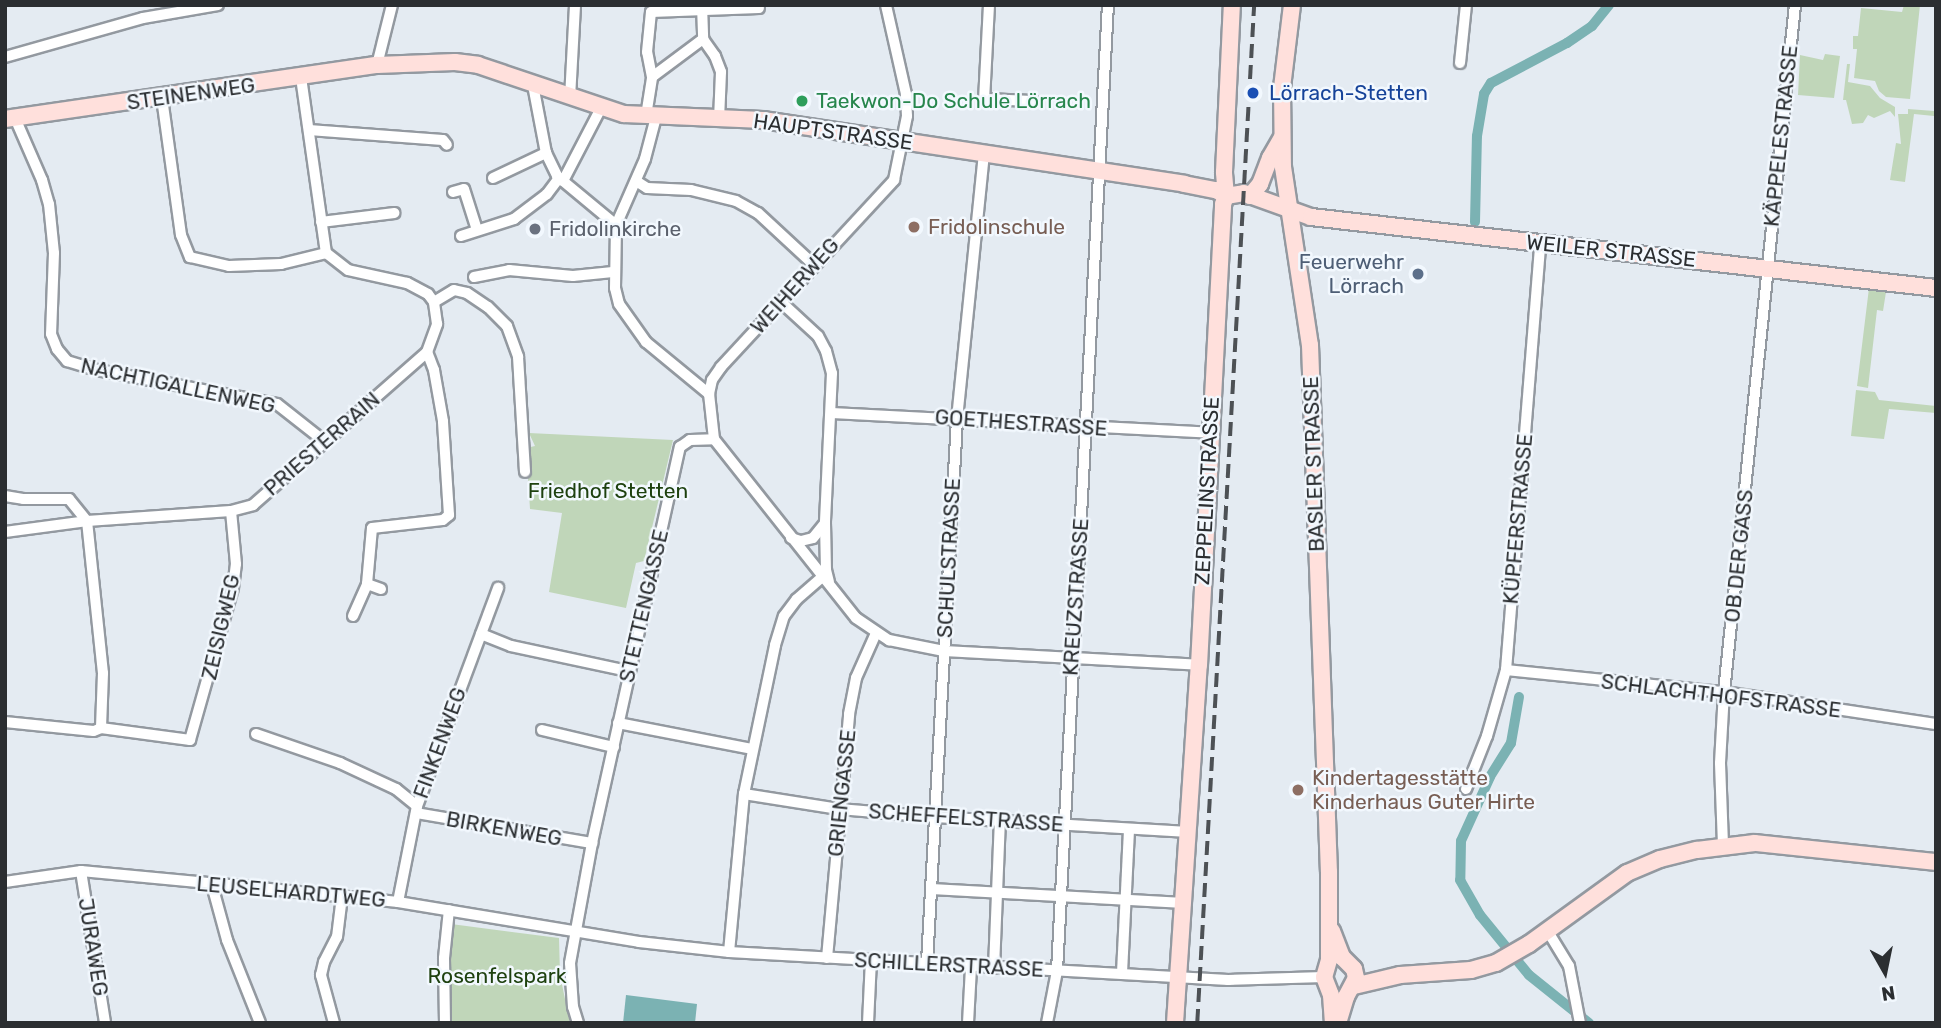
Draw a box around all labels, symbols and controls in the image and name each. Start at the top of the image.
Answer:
street label: KÄPPELESTRASSE [1759,44,1803,228]
street label: STEINENWEG [125,73,257,115]
place label: Lörrach-Stetten [1269,80,1428,106]
marker: Lörrach-Stetten [1243,83,1263,103]
place label: Taekwon-Do Schule Lörrach [816,88,1091,114]
marker: Taekwon-Do Schule Lörrach [794,93,810,109]
street label: HAUPTSTRASSE [752,108,914,156]
place label: Fridolinschule [928,214,1065,240]
place label: Fridolinkirche [549,216,681,242]
marker: Fridolinschule [906,219,922,235]
marker: Fridolinkirche [527,221,543,237]
street label: WEILER STRASSE [1525,230,1697,272]
street label: WEIHERWEG [745,233,845,339]
place label: Feuerwehr Lörrach [1299,249,1404,299]
marker: Feuerwehr Lörrach [1410,266,1426,282]
street label: NACHTIGALLENWEG [79,353,277,419]
street label: BASLER STRASSE [1298,376,1330,552]
street label: PRIESTERRAIN [259,387,385,501]
street label: ZEPPELINSTRASSE [1189,396,1225,586]
street label: GOETHESTRASSE [934,404,1108,442]
street label: KÜPFERSTRASSE [1498,433,1538,605]
street label: SCHULSTRASSE [932,477,966,639]
park label: Friedhof Stetten [527,478,689,504]
street label: OB DER GASS [1719,488,1759,624]
street label: KREUZSTRASSE [1058,517,1094,677]
street label: STETTENGASSE [614,527,674,685]
street label: ZEISIGWEG [197,572,245,682]
street label: SCHLACHTHOFSTRASSE [1600,669,1842,723]
street label: FINKENWEG [408,684,472,802]
street label: GRIENGASSE [823,728,861,858]
place label: Kindertagesstätte Kinderhaus Guter Hirte [1312,765,1536,815]
marker: Kindertagesstätte Kinderhaus Guter Hirte [1290,782,1306,798]
street label: SCHEFFELSTRASSE [868,799,1064,837]
street label: BIRKENWEG [444,806,564,852]
street label: LEUSELHARDTWEG [195,871,387,913]
street label: JURAWEG [73,896,113,998]
north arrow [1850,937,1920,1007]
street label: SCHILLERSTRASSE [854,947,1044,983]
park label: Rosenfelspark [427,963,567,989]
text: N [1880,981,1897,1006]

